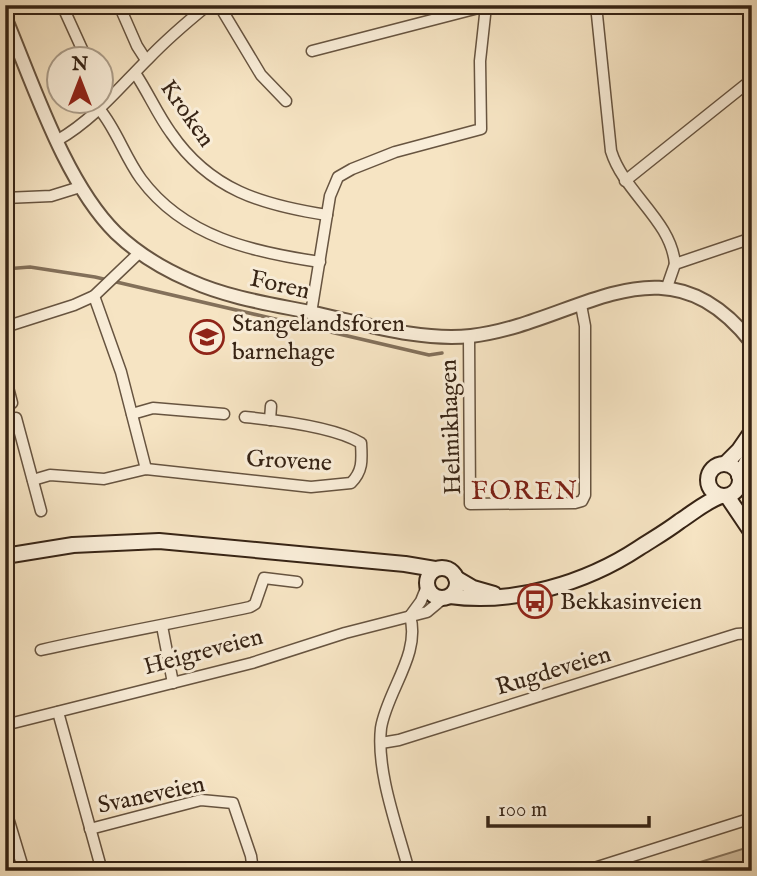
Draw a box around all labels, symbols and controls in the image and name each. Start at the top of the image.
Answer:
north arrow [46,46,116,116]
text: N [71,53,89,77]
street label: Kroken [152,74,221,154]
street label: Foren [247,264,313,307]
place label: Stangelandsforen barnehage [232,309,405,368]
school or university icon: Stangelandsforen barnehage [188,318,226,356]
street label: Helmikhagen [434,358,469,495]
street label: Grovene [245,444,333,479]
district label: FOREN [471,475,579,508]
bus stop icon: Bekkasinveien [516,582,554,620]
place label: Bekkasinveien [560,587,702,618]
street label: Heigreveien [140,622,267,683]
street label: Rugdeveien [492,639,615,704]
street label: Svaneveien [95,769,208,822]
scale bar [488,785,648,829]
text: 100 m [498,797,547,824]

